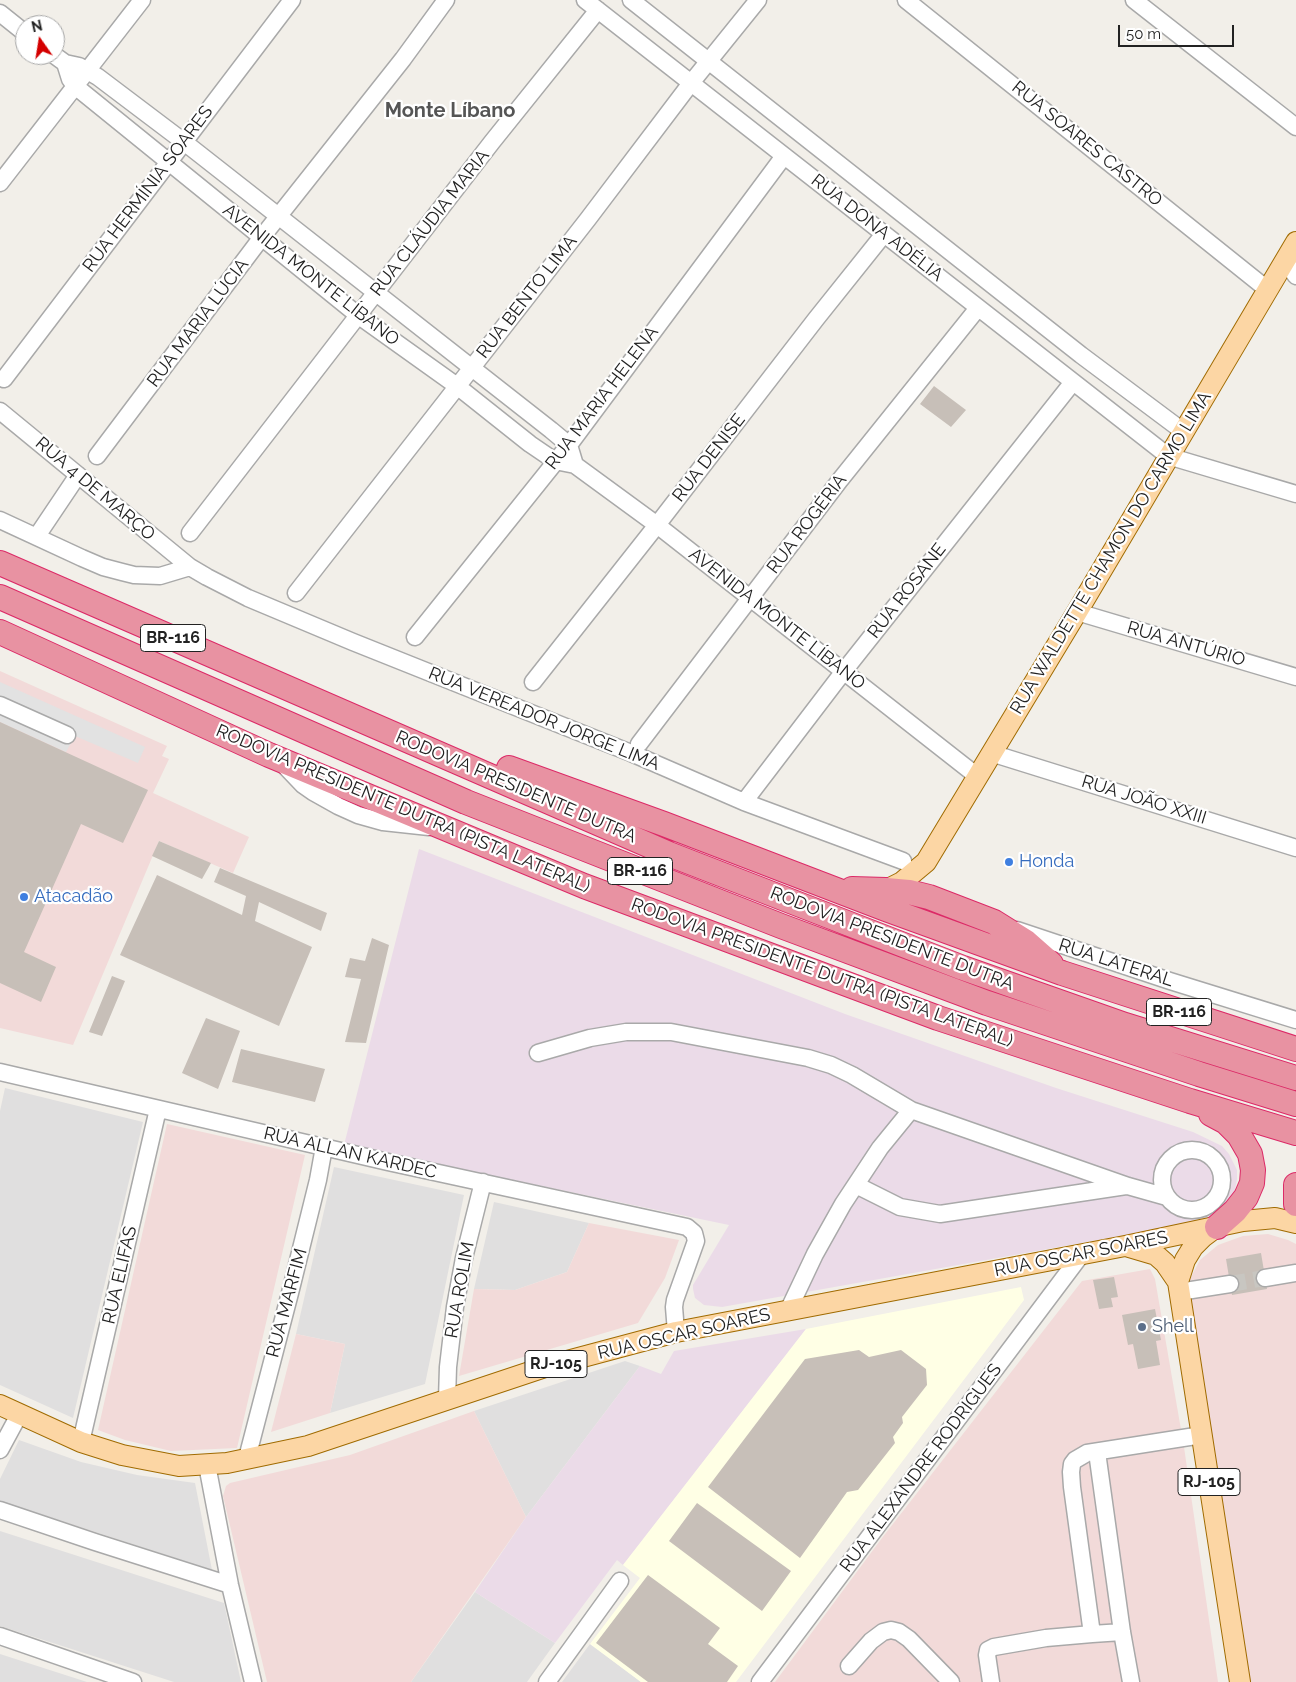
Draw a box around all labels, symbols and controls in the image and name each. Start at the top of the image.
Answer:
north arrow [15,15,65,65]
scale bar [1121,15,1237,47]
text: N [30,17,44,35]
text: 50 m [1126,25,1161,43]
street label: RUA SOARES CASTRO [1007,77,1167,211]
district label: Monte Líbano [385,99,515,123]
street label: RUA HERMÍNIA SOARES [78,102,218,276]
street label: RUA CLÁUDIA MARIA [366,145,494,301]
street label: RUA DONA ADÉLIA [807,170,947,286]
street label: AVENIDA MONTE LÍBANO [219,199,403,351]
street label: RUA BENTO LIMA [472,231,582,363]
street label: RUA MARIA LÚCIA [143,255,253,391]
street label: RUA MARIA HELENA [541,322,663,474]
street label: RUA WALDETTE CHAMON DO CARMO LIMA [1006,388,1216,718]
street label: RUA DENISE [668,410,750,506]
street label: RUA 4 DE MARÇO [31,433,159,545]
street label: RUA ROGÉRIA [763,470,851,578]
street label: RUA ROSANE [863,539,951,643]
street label: AVENIDA MONTE LÍBANO [685,543,869,695]
street label: RUA ANTÚRIO [1124,617,1248,671]
road number: BR-116 [140,624,206,651]
street label: RUA VEREADOR JORGE LIMA [425,663,663,775]
street label: RODOVIA PRESIDENTE DUTRA (PISTA LATERAL) [213,720,593,898]
street label: RODOVIA PRESIDENTE DUTRA [392,726,640,848]
street label: RUA JOÃO XXIII [1079,771,1209,829]
place label: Honda [1019,851,1074,873]
marker: Honda [1003,856,1015,868]
road number: BR-116 [608,858,672,884]
street label: RODOVIA PRESIDENTE DUTRA [767,882,1017,996]
place label: Atacadão [34,886,113,908]
marker: Atacadão [18,891,30,903]
street label: RODOVIA PRESIDENTE DUTRA (PISTA LATERAL) [628,894,1016,1052]
street label: RUA LATERAL [1056,934,1176,992]
road number: BR-116 [1146,999,1212,1026]
street label: RUA ALLAN KARDEC [261,1123,439,1183]
street label: RUA ELIFAS [98,1224,142,1326]
street label: RUA OSCAR SOARES [992,1227,1170,1281]
street label: RUA ROLIM [441,1240,479,1340]
street label: RUA MARFIM [262,1246,312,1360]
street label: RUA OSCAR SOARES [596,1304,772,1364]
place label: Shell [1152,1316,1194,1338]
marker: Shell [1136,1321,1148,1333]
road number: RJ-105 [525,1350,587,1378]
street label: RUA ALEXANDRE RODRIGUES [836,1359,1006,1577]
road number: RJ-105 [1178,1468,1240,1495]

